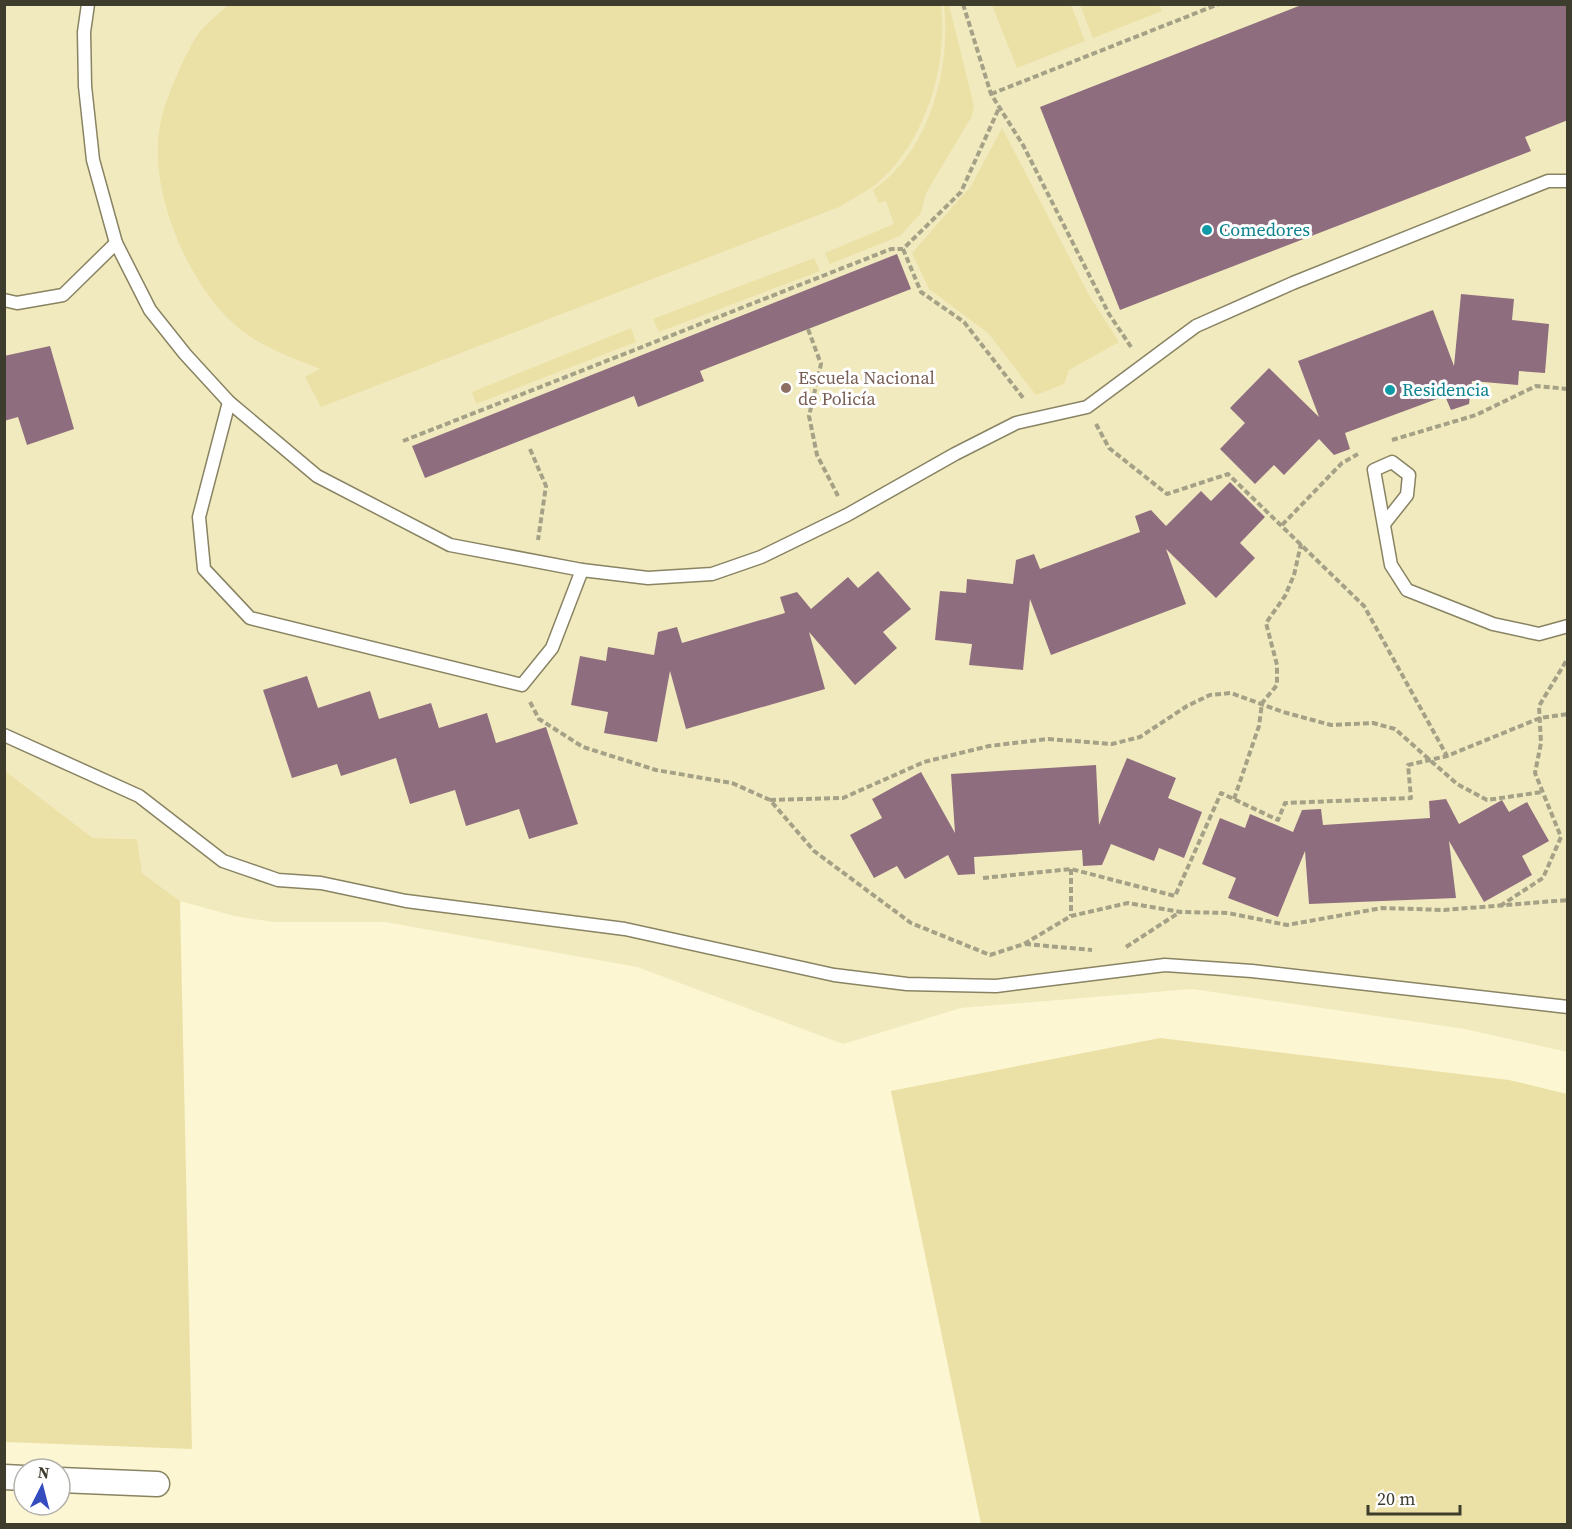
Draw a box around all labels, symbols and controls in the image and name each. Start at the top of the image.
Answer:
place label: Comedores [1219,217,1310,242]
marker: Comedores [1200,223,1214,237]
place label: Escuela Nacional de Policía [798,365,935,411]
place label: Residencia [1402,377,1490,402]
marker: Escuela Nacional de Policía [779,381,793,395]
marker: Residencia [1383,383,1397,397]
north arrow [12,1457,72,1517]
text: N [37,1461,51,1484]
scale bar [1368,1478,1460,1516]
text: 20 m [1377,1486,1415,1511]

